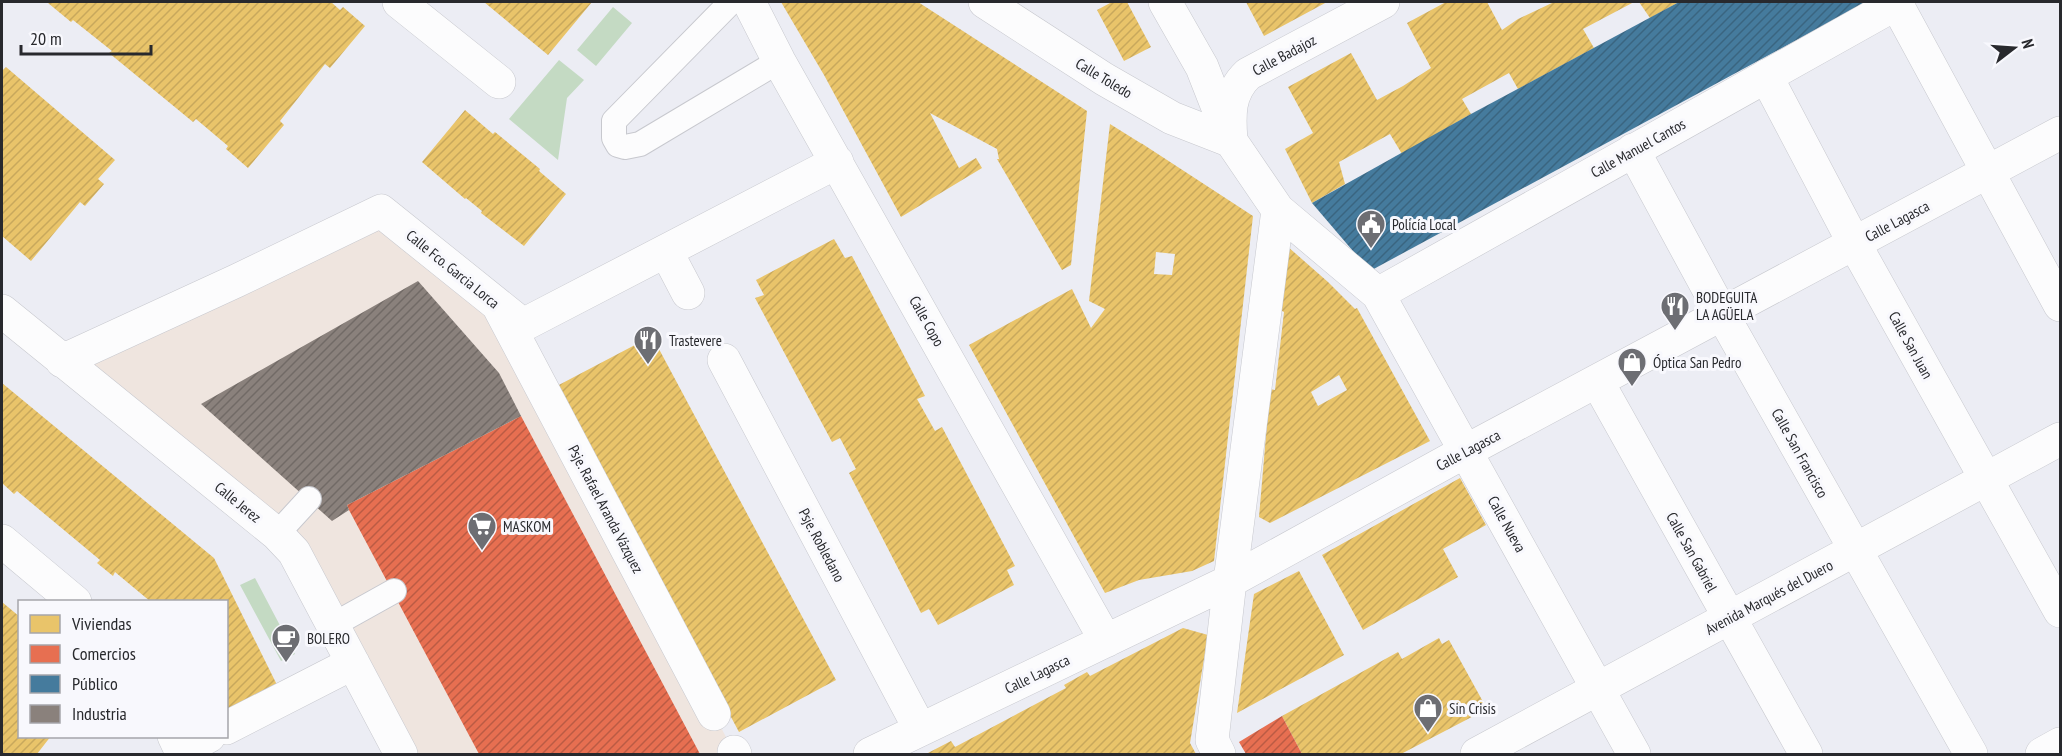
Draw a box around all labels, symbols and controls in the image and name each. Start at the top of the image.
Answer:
scale bar [21,18,152,56]
north arrow [1984,18,2044,78]
text: 20 m [30,27,62,50]
street label: Calle Badajoz [1249,30,1319,80]
text: N [2018,37,2039,51]
street label: Calle Toledo [1072,54,1136,102]
street label: Calle Manuel Cantos [1587,114,1689,182]
street label: Calle Lagasca [1862,196,1932,246]
public building icon: Policía Local [1355,208,1387,250]
place label: Policía Local [1392,215,1457,234]
street label: Calle Fco. Garcia Lorca [403,226,503,312]
place label: BODEGUITA LA AGÜELA [1696,288,1758,324]
restaurant icon: BODEGUITA LA AGÜELA [1659,290,1691,332]
street label: Calle Copo [905,292,949,350]
street label: Calle San Juan [1885,308,1937,382]
restaurant icon: Trastevere [632,324,664,366]
place label: Trastevere [669,331,722,350]
shop icon: Óptica San Pedro [1616,346,1648,388]
place label: Óptica San Pedro [1653,353,1741,372]
street label: Calle San Francisco [1768,405,1832,501]
street label: Calle Lagasca [1433,425,1503,475]
street label: Psje. Rafael Aranda Vázquez [564,442,648,576]
street label: Calle Jerez [211,477,265,527]
street label: Calle Nueva [1484,493,1530,555]
street label: Psje. Robledano [795,505,849,585]
street label: Calle San Gabriel [1662,509,1722,596]
supermarket icon: MASKOM [466,510,498,552]
place label: MASKOM [503,517,551,536]
street label: Avenida Marqués del Duero [1702,555,1836,639]
legend [18,600,228,738]
text: Viviendas [71,612,132,635]
cafe icon: BOLERO [270,622,302,664]
place label: BOLERO [307,629,350,648]
text: Comercios [72,642,136,665]
street label: Calle Lagasca [1001,650,1073,698]
text: Público [72,672,118,695]
shop icon: Sin Crisis [1412,692,1444,734]
place label: Sin Crisis [1449,699,1496,718]
text: Industria [72,702,127,725]

